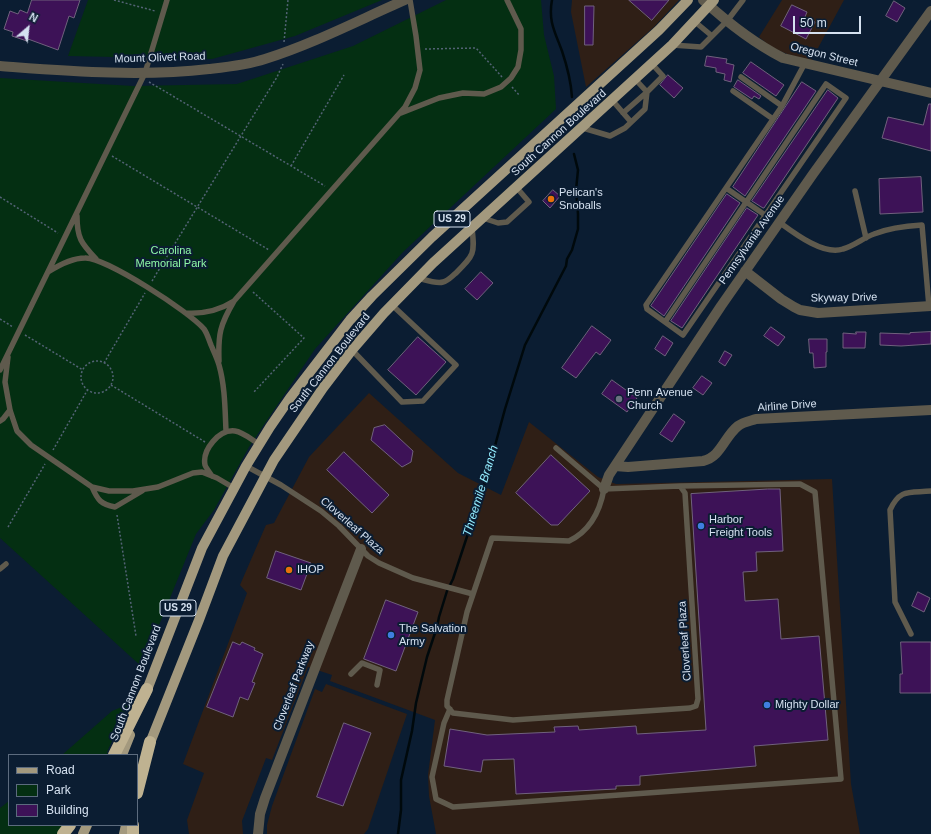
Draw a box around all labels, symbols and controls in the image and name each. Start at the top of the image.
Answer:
north arrow [8,8,48,48]
scale bar [795,8,863,34]
text: N [27,10,40,25]
text: 50 m [800,16,827,30]
street label: Oregon Street [789,40,859,70]
street label: Mount Olivet Road [114,50,206,66]
street label: South Cannon Boulevard [509,87,609,179]
place label: Pelican's Snoballs [559,186,603,212]
street label: Pennsylvania Avenue [716,193,788,287]
marker: Pelican's Snoballs [546,194,556,204]
road number: US 29 [434,211,470,227]
park label: Carolina Memorial Park [136,244,206,270]
street label: Skyway Drive [811,291,877,305]
street label: South Cannon Boulevard [287,311,373,415]
place label: Penn Avenue Church [627,386,693,412]
marker: Penn Avenue Church [614,394,624,404]
street label: Airline Drive [757,397,817,415]
water label: Threemile Branch [460,444,502,538]
street label: Cloverleaf Plaza [317,495,387,557]
place label: Harbor Freight Tools [709,513,772,539]
marker: Harbor Freight Tools [696,521,706,531]
place label: IHOP [297,563,324,577]
marker: IHOP [284,565,294,575]
road number: US 29 [160,600,196,616]
street label: Cloverleaf Plaza [676,601,694,681]
place label: The Salvation Army [399,622,466,648]
street label: South Cannon Boulevard [108,623,164,743]
marker: The Salvation Army [386,630,396,640]
street label: Cloverleaf Parkway [271,639,317,733]
place label: Mighty Dollar [775,698,839,712]
marker: Mighty Dollar [762,700,772,710]
legend [8,754,138,826]
text: Road [46,763,75,777]
text: Park [46,783,71,797]
text: Building [46,803,89,817]

